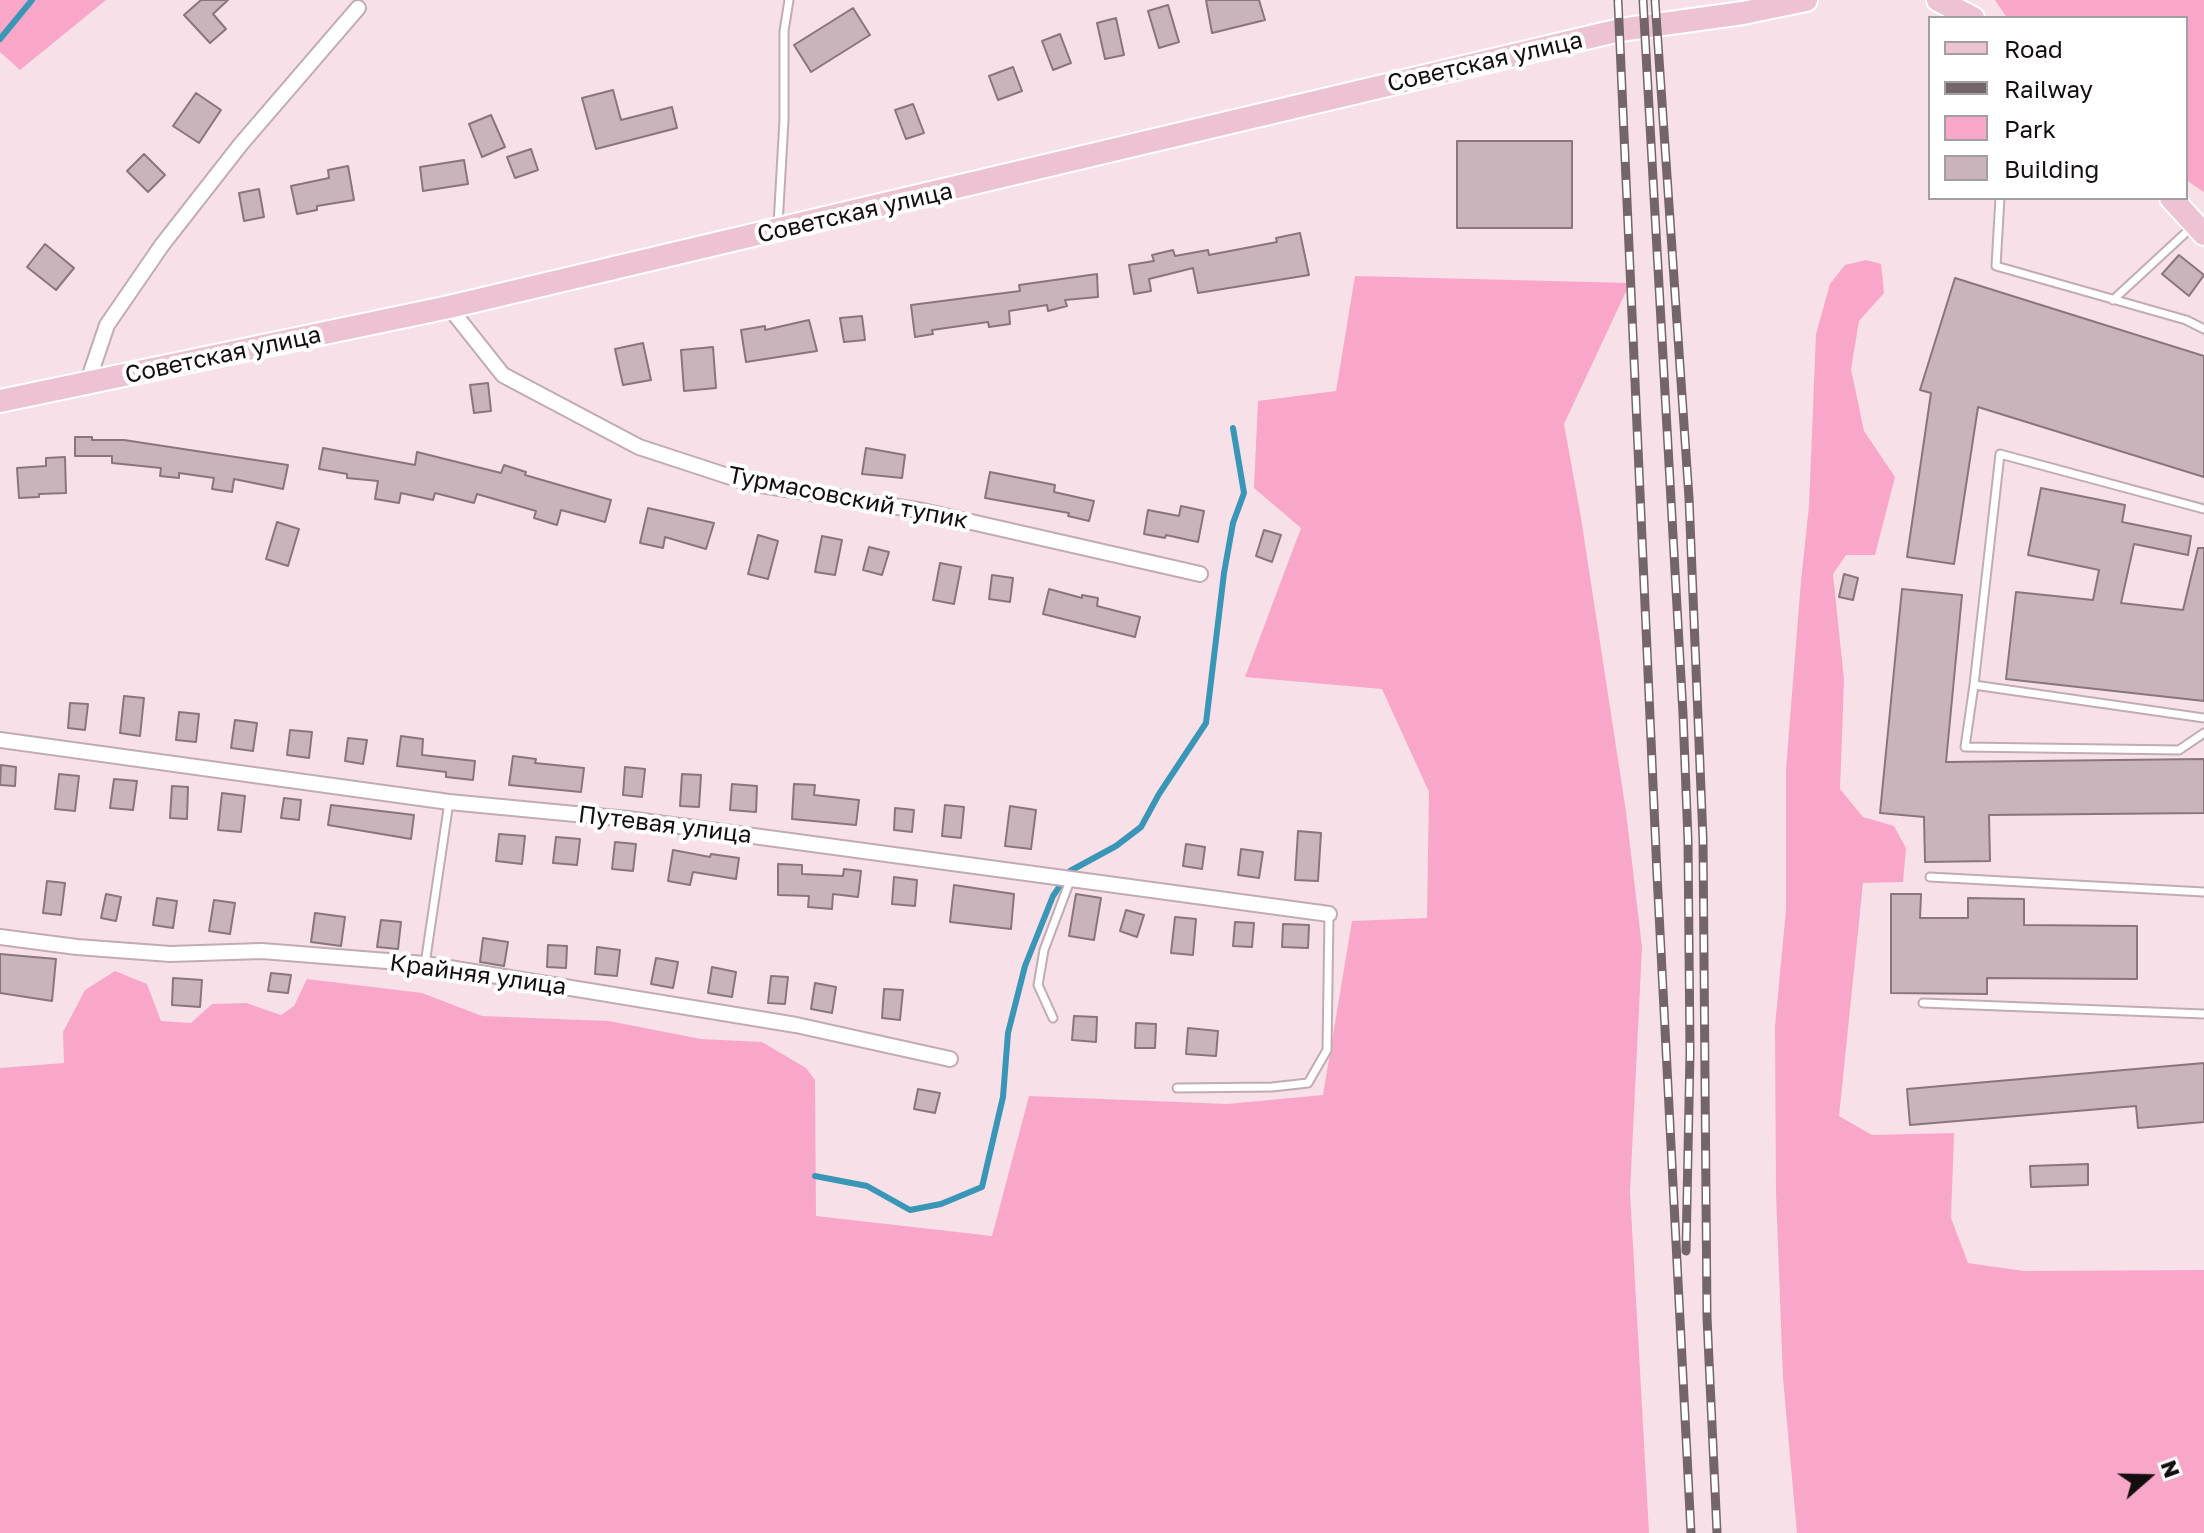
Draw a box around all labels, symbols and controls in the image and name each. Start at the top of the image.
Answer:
legend [1928,16,2188,200]
street label: Советская улица [1384,26,1586,98]
text: Road [2004,34,2063,63]
text: Railway [2004,74,2093,103]
text: Park [2004,114,2056,143]
text: Building [2004,154,2099,183]
street label: Советская улица [754,177,956,249]
street label: Советская улица [122,320,324,390]
street label: Турмасовский тупик [726,461,970,535]
street label: Путевая улица [577,800,753,850]
street label: Крайняя улица [388,948,568,1002]
north arrow [2108,1437,2188,1517]
text: N [2155,1456,2187,1481]

